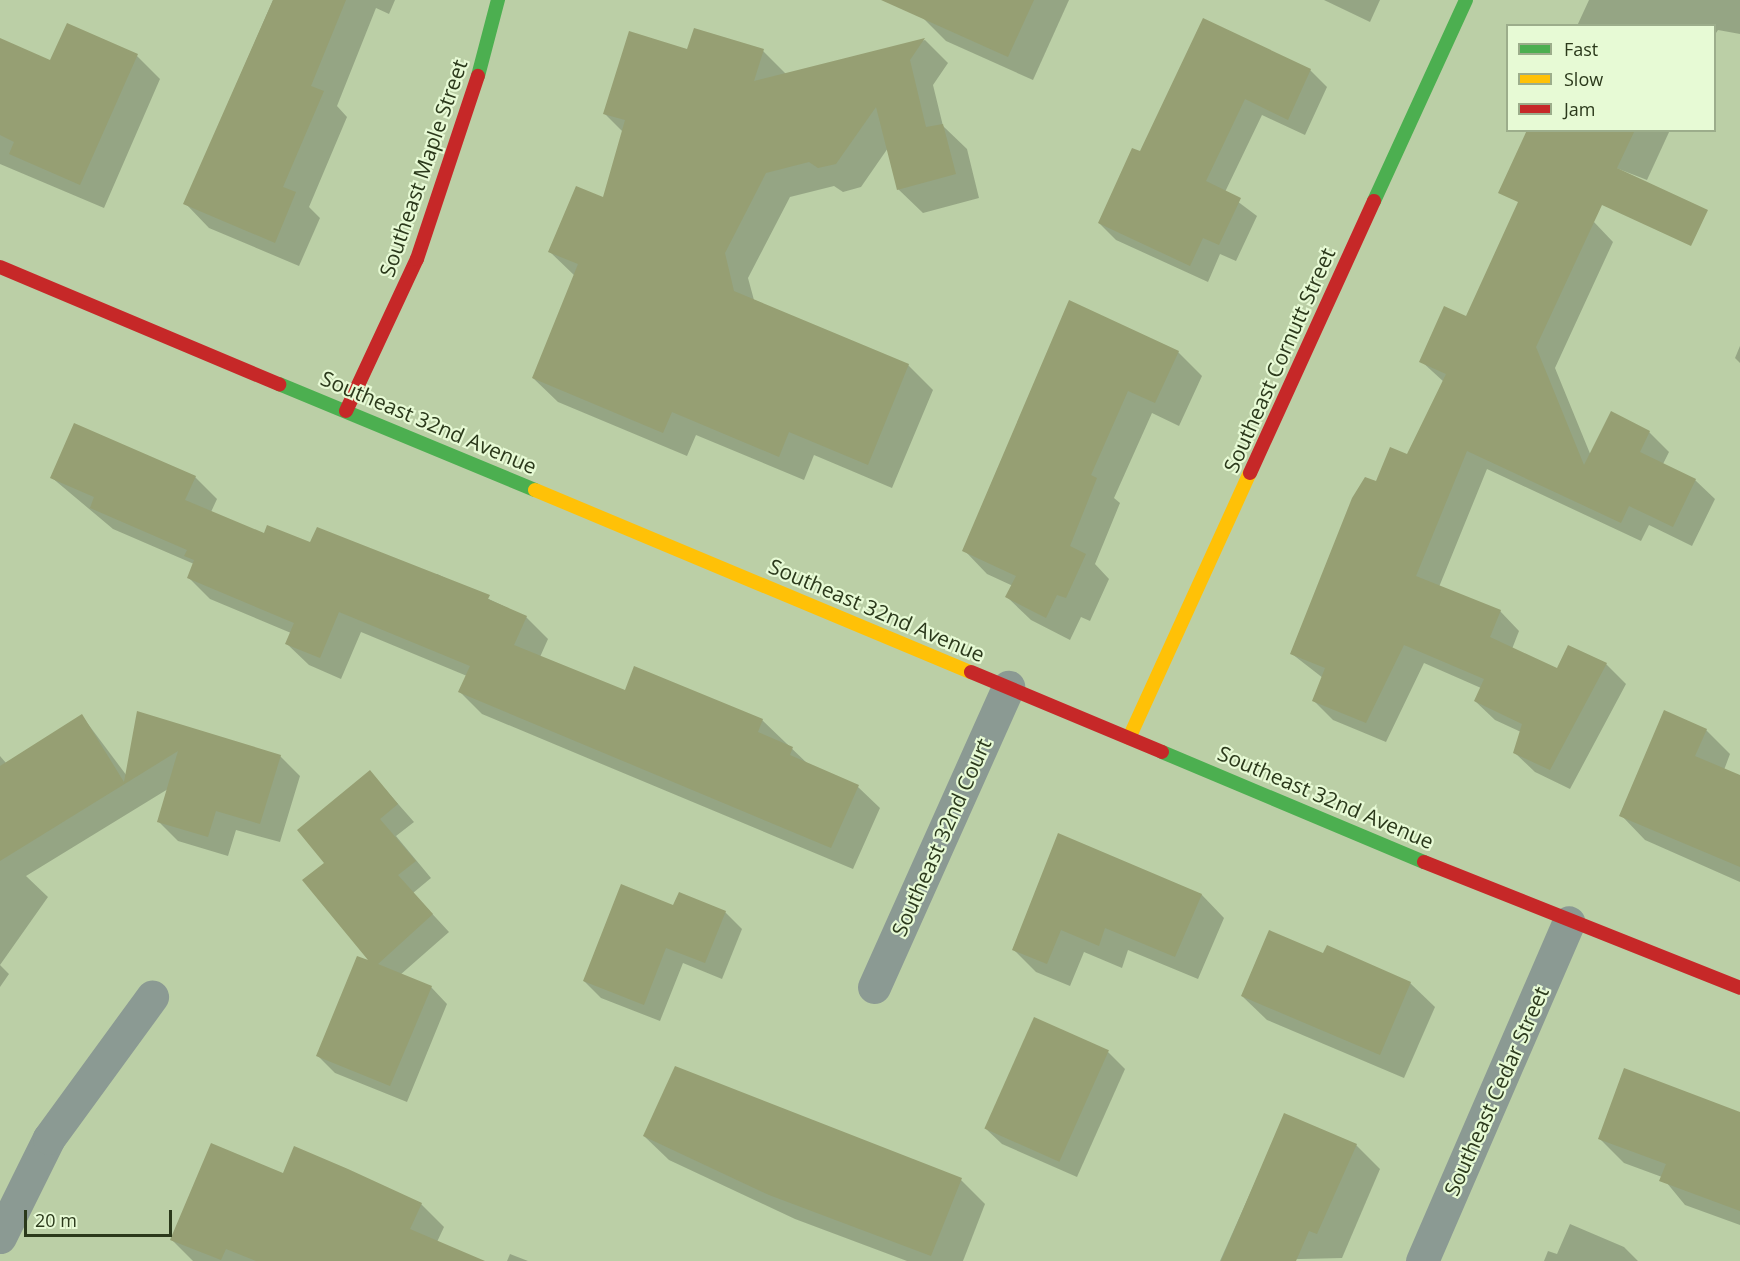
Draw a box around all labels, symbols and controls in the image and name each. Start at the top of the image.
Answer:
legend [1506,24,1716,132]
text: Fast [1564,37,1598,61]
street label: Southeast Maple Street [374,56,472,280]
text: Slow [1564,67,1603,91]
text: Jam [1564,97,1596,121]
street label: Southeast Cornutt Street [1218,244,1340,476]
street label: Southeast 32nd Avenue [317,365,541,479]
street label: Southeast 32nd Avenue [765,553,989,667]
street label: Southeast 32nd Court [886,734,996,940]
street label: Southeast 32nd Avenue [1214,740,1438,854]
street label: Southeast Cedar Street [1439,983,1553,1199]
scale bar [27,1198,176,1236]
text: 20 m [35,1208,77,1232]

